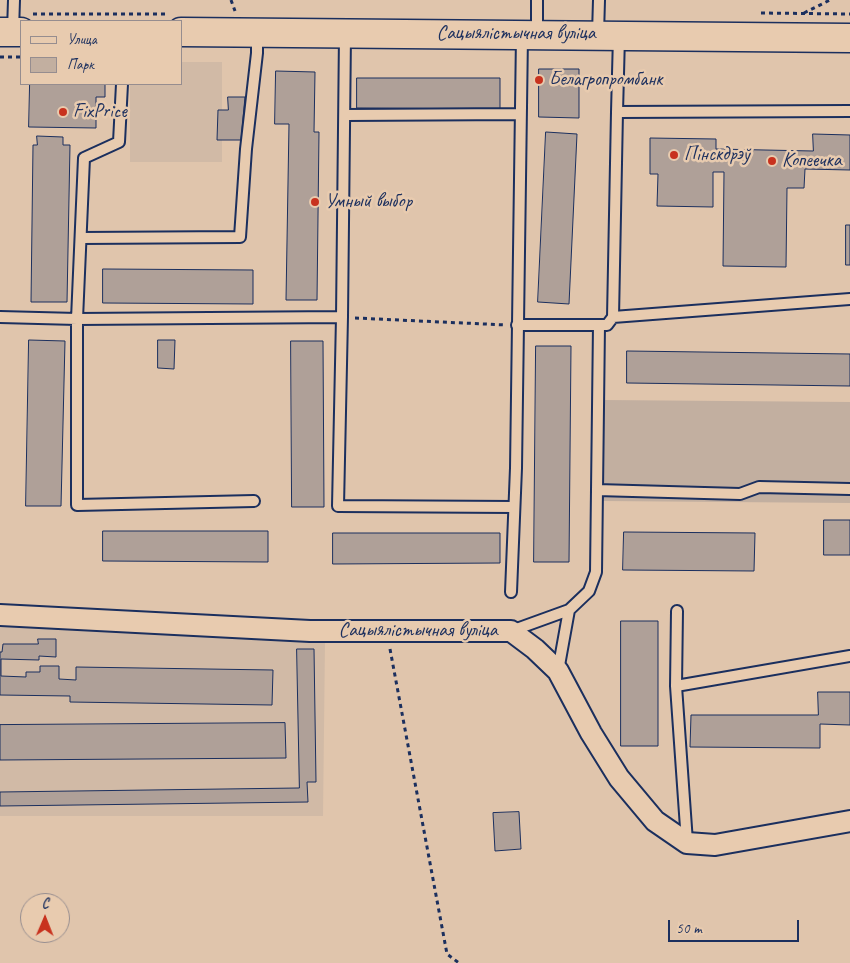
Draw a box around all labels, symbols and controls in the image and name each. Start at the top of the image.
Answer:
legend [20,20,182,85]
street label: Сацыялістычная вуліца [436,22,596,46]
text: Улица [67,30,97,49]
text: Парк [67,55,94,74]
place label: Белагропромбанк [549,68,663,92]
marker: Белагропромбанк [533,74,545,86]
place label: FixPrice [73,100,127,124]
marker: FixPrice [57,106,69,118]
place label: Пінскдрэў [684,143,750,167]
marker: Пінскдрэў [668,149,680,161]
place label: Копеечка [782,149,842,173]
marker: Копеечка [766,155,778,167]
place label: Умный выбор [325,190,412,214]
marker: Умный выбор [309,196,321,208]
street label: Сацыялістычная вуліца [338,619,498,643]
north arrow [20,893,70,943]
text: С [42,895,49,912]
scale bar [670,910,801,942]
text: 50 m [676,919,702,938]

